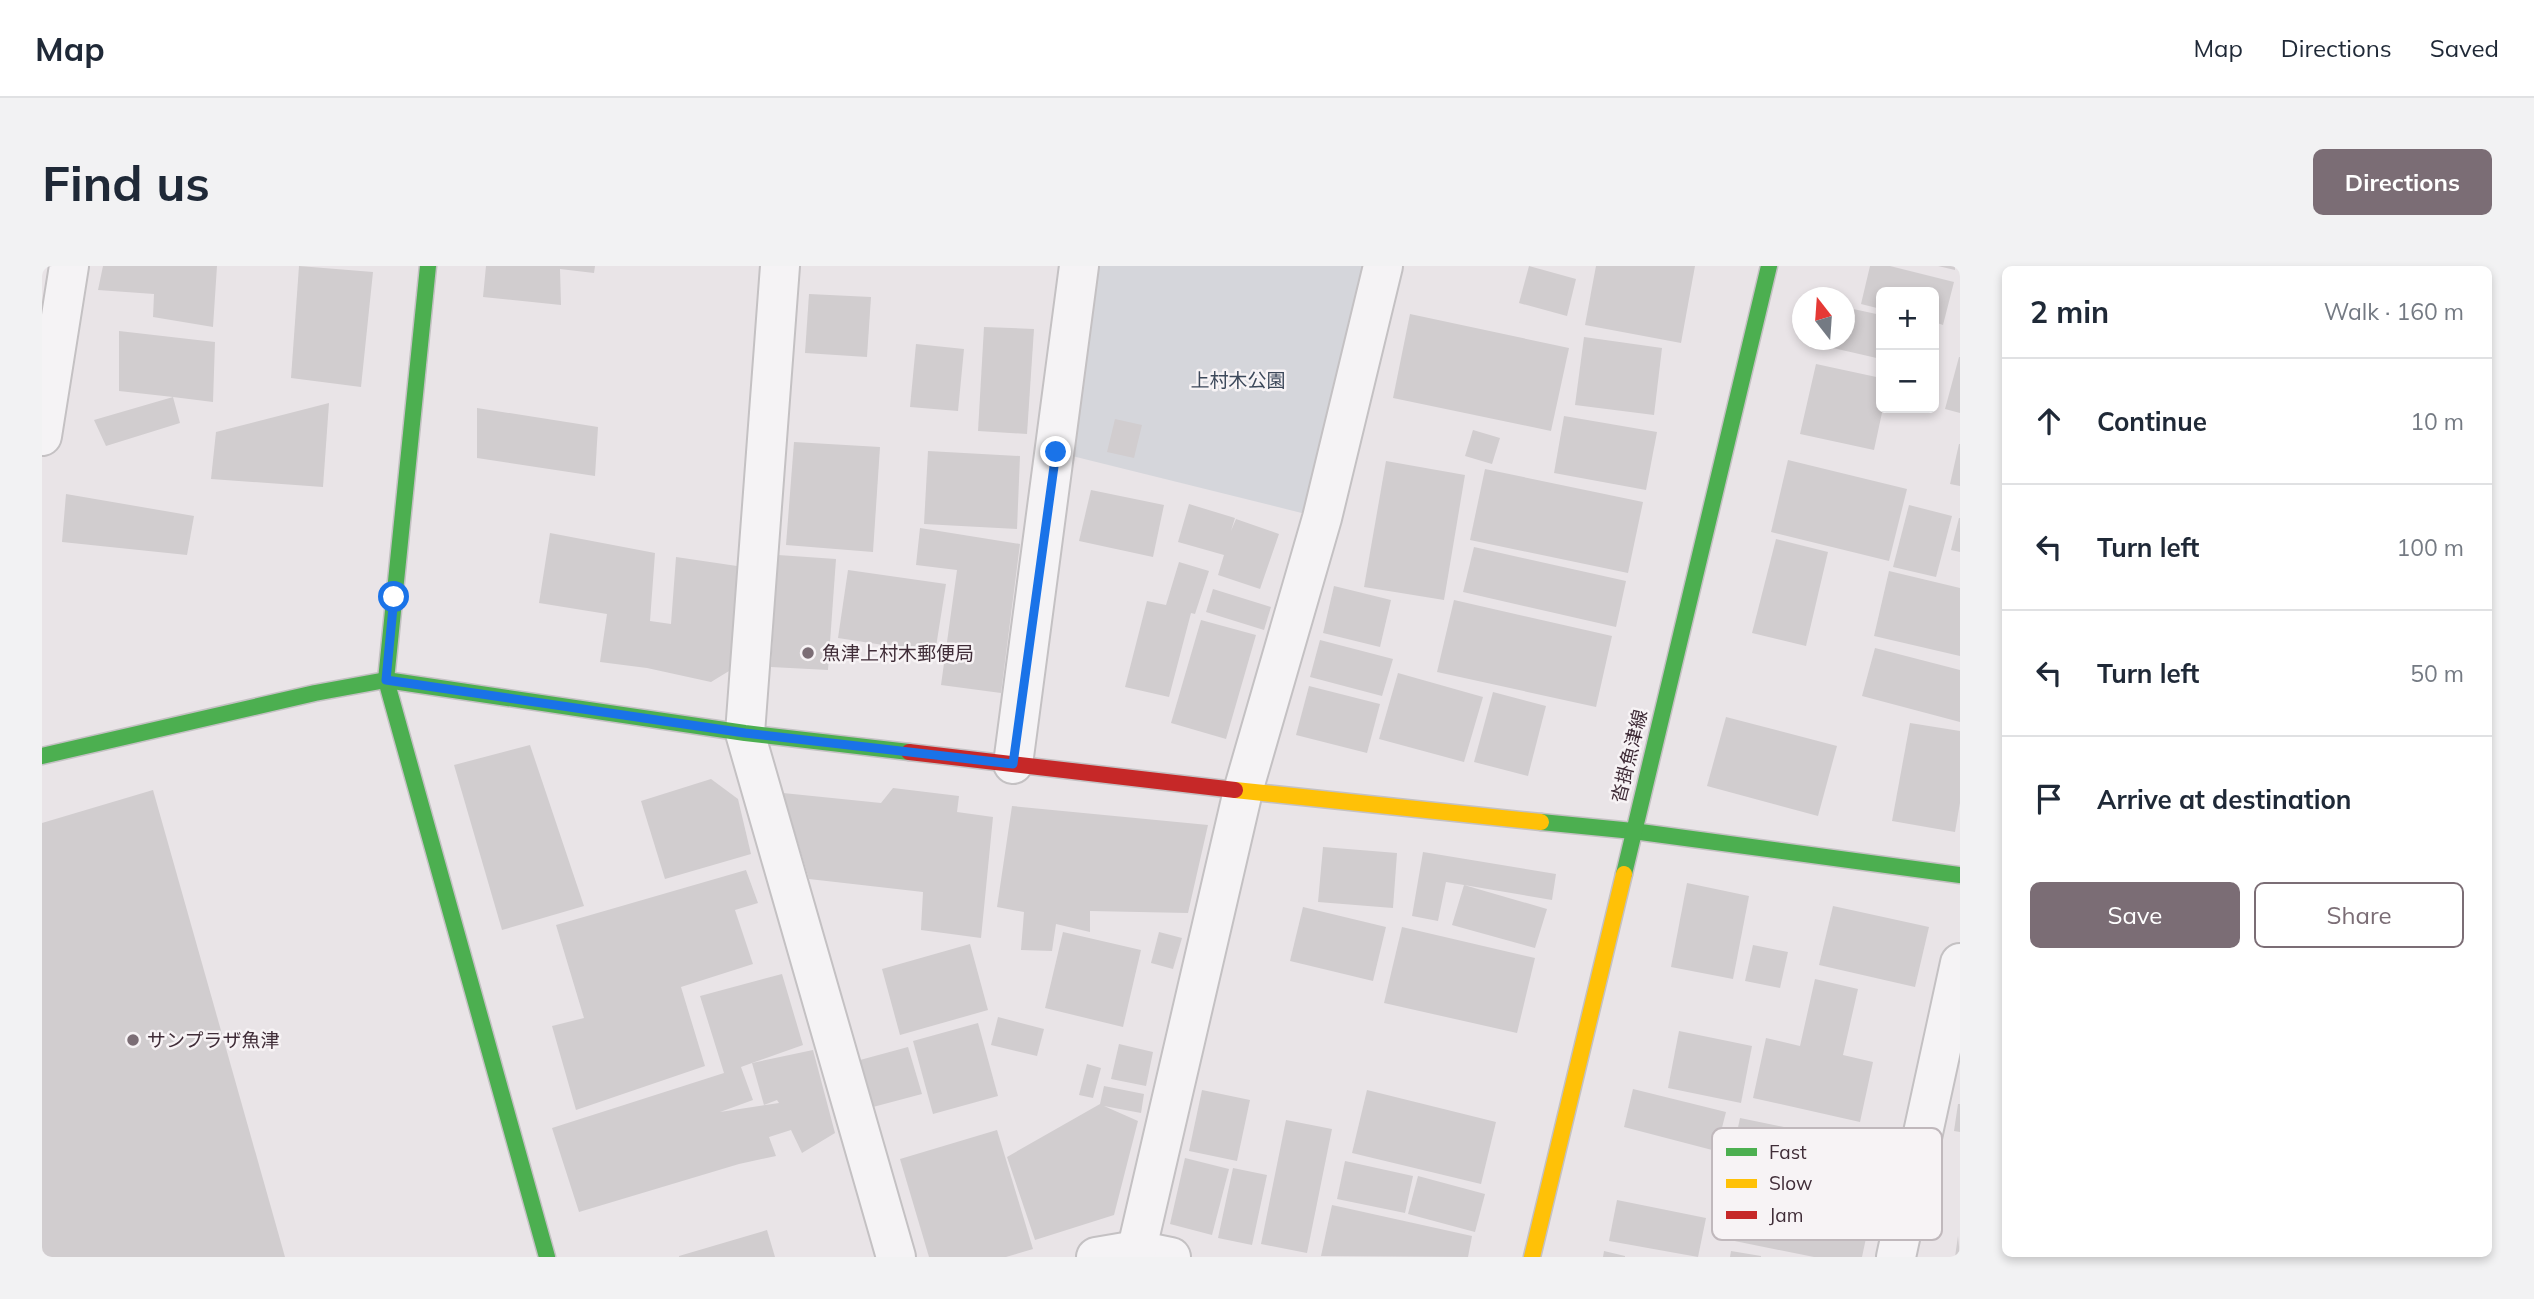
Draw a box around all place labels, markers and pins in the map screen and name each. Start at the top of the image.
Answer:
place label: 魚津上村木郵便局 [822,641,974,665]
marker: 魚津上村木郵便局 [800,645,816,661]
place label: サンプラザ魚津 [147,1028,279,1052]
marker: サンプラザ魚津 [125,1032,141,1048]

